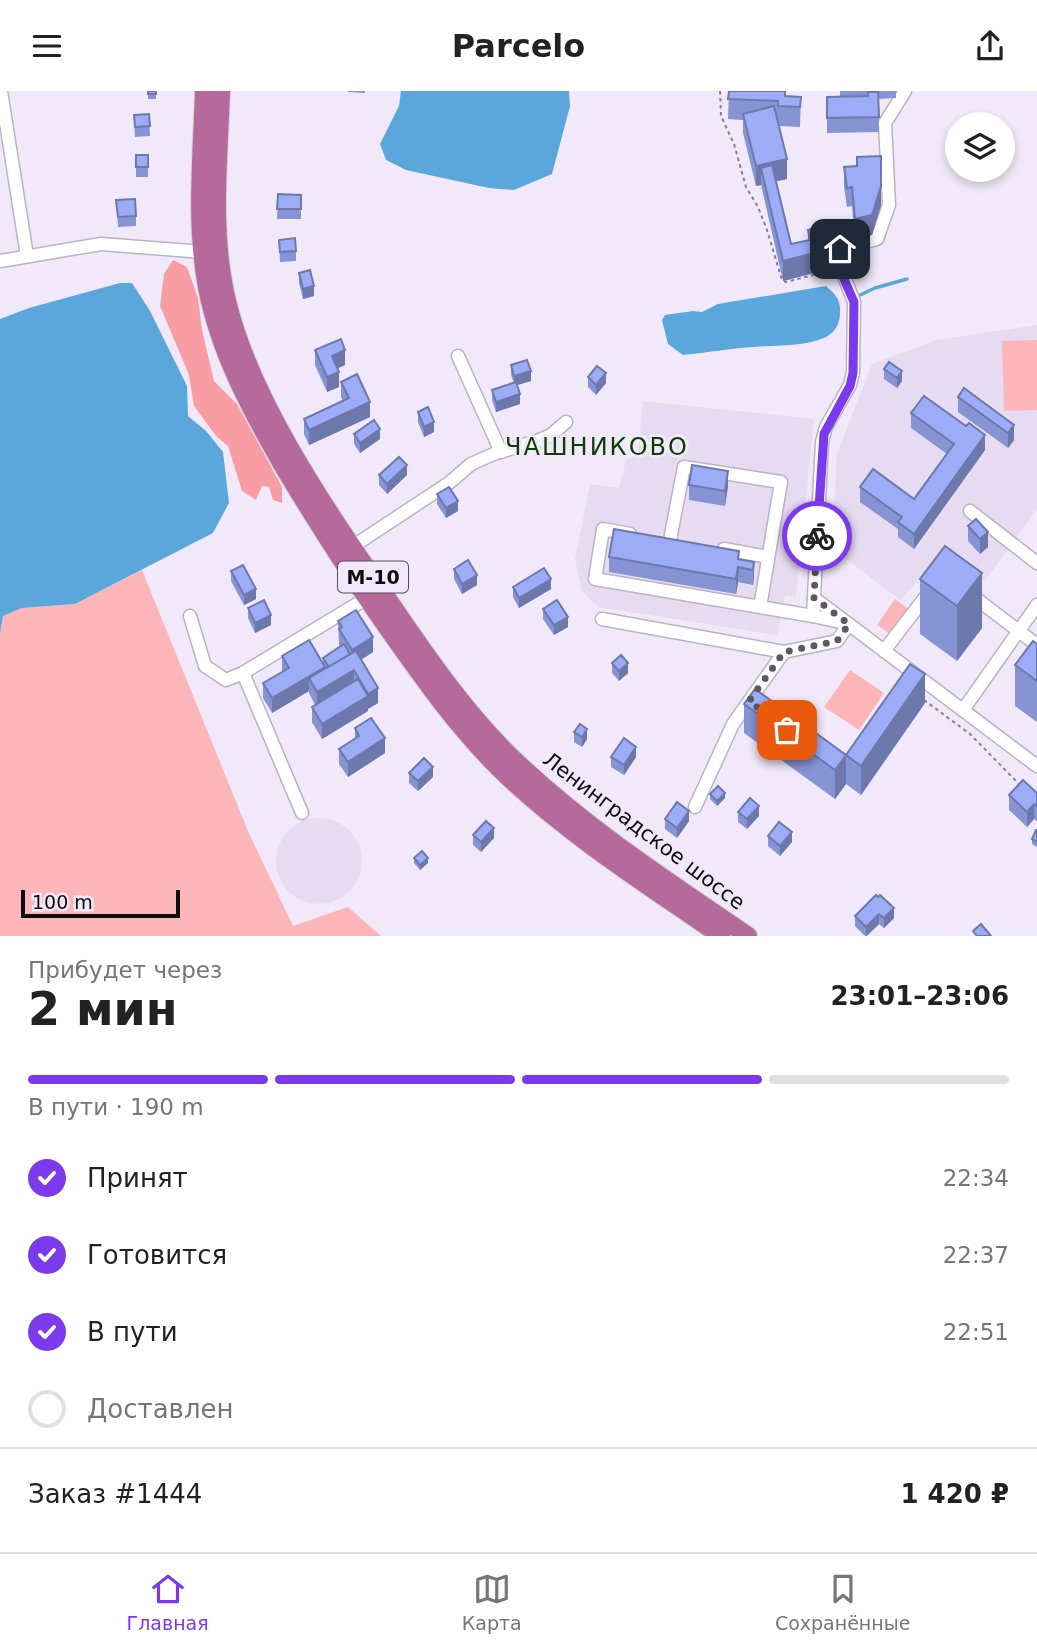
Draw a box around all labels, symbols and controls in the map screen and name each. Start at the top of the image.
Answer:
icon: menu [28,27,66,65]
text: Parcelo [452,27,585,65]
icon: share [971,27,1009,65]
map controls [945,112,1015,182]
button: layers [945,112,1015,182]
pin [810,219,870,279]
icon: home [821,230,859,268]
district label: ЧАШНИКОВО [505,433,689,461]
courier [782,501,852,571]
icon: bike [798,517,836,555]
road number: М-10 [338,562,408,593]
pin [757,700,817,760]
icon: bag [768,711,806,749]
street label: Ленинградское шоссе [538,747,750,915]
scale bar [21,887,180,919]
text: 100 m [32,891,93,913]
text: Прибудет через [28,957,222,983]
text: 23:01–23:06 [830,981,1009,1011]
text: 2 мин [28,982,178,1036]
text: В пути · 190 m [28,1094,204,1120]
icon: check [28,1159,66,1197]
text: Принят [87,1163,188,1193]
text: 22:34 [943,1165,1009,1191]
icon: check [28,1236,66,1274]
text: Готовится [87,1240,227,1270]
text: 22:37 [943,1242,1009,1268]
icon: check [28,1313,66,1351]
text: В пути [87,1317,178,1347]
text: 22:51 [943,1319,1009,1345]
text: Доставлен [87,1394,234,1424]
text: Заказ #1444 [28,1479,202,1509]
text: 1 420 ₽ [900,1479,1009,1509]
tab: Главная [127,1570,209,1634]
tab: Карта [462,1570,522,1634]
tab: Сохранённые [775,1570,910,1634]

